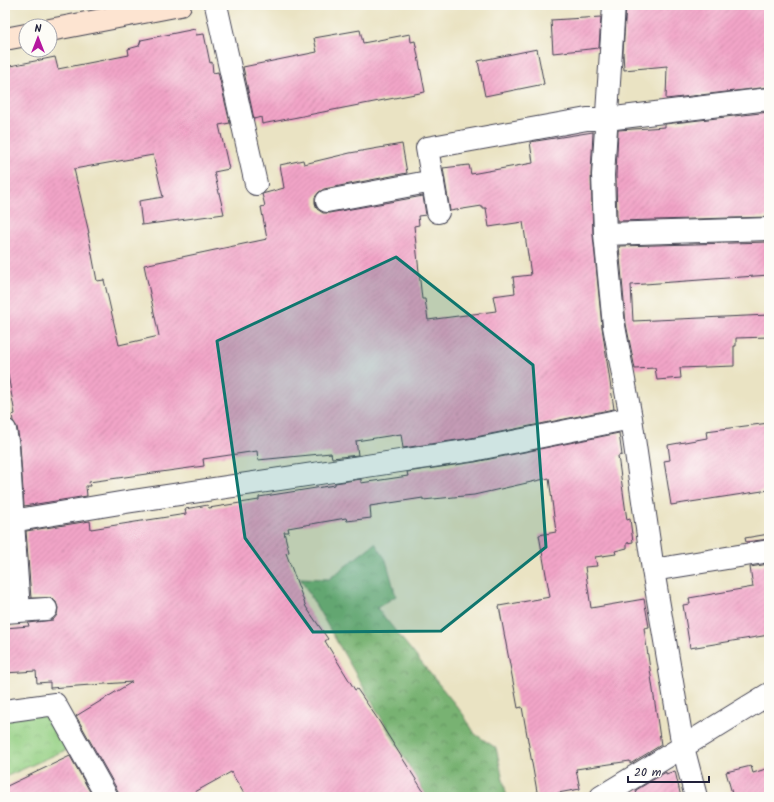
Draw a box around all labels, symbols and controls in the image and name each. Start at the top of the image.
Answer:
north arrow [18,18,58,58]
text: N [35,20,42,38]
scale bar [628,758,709,784]
text: 20 m [634,763,662,782]

